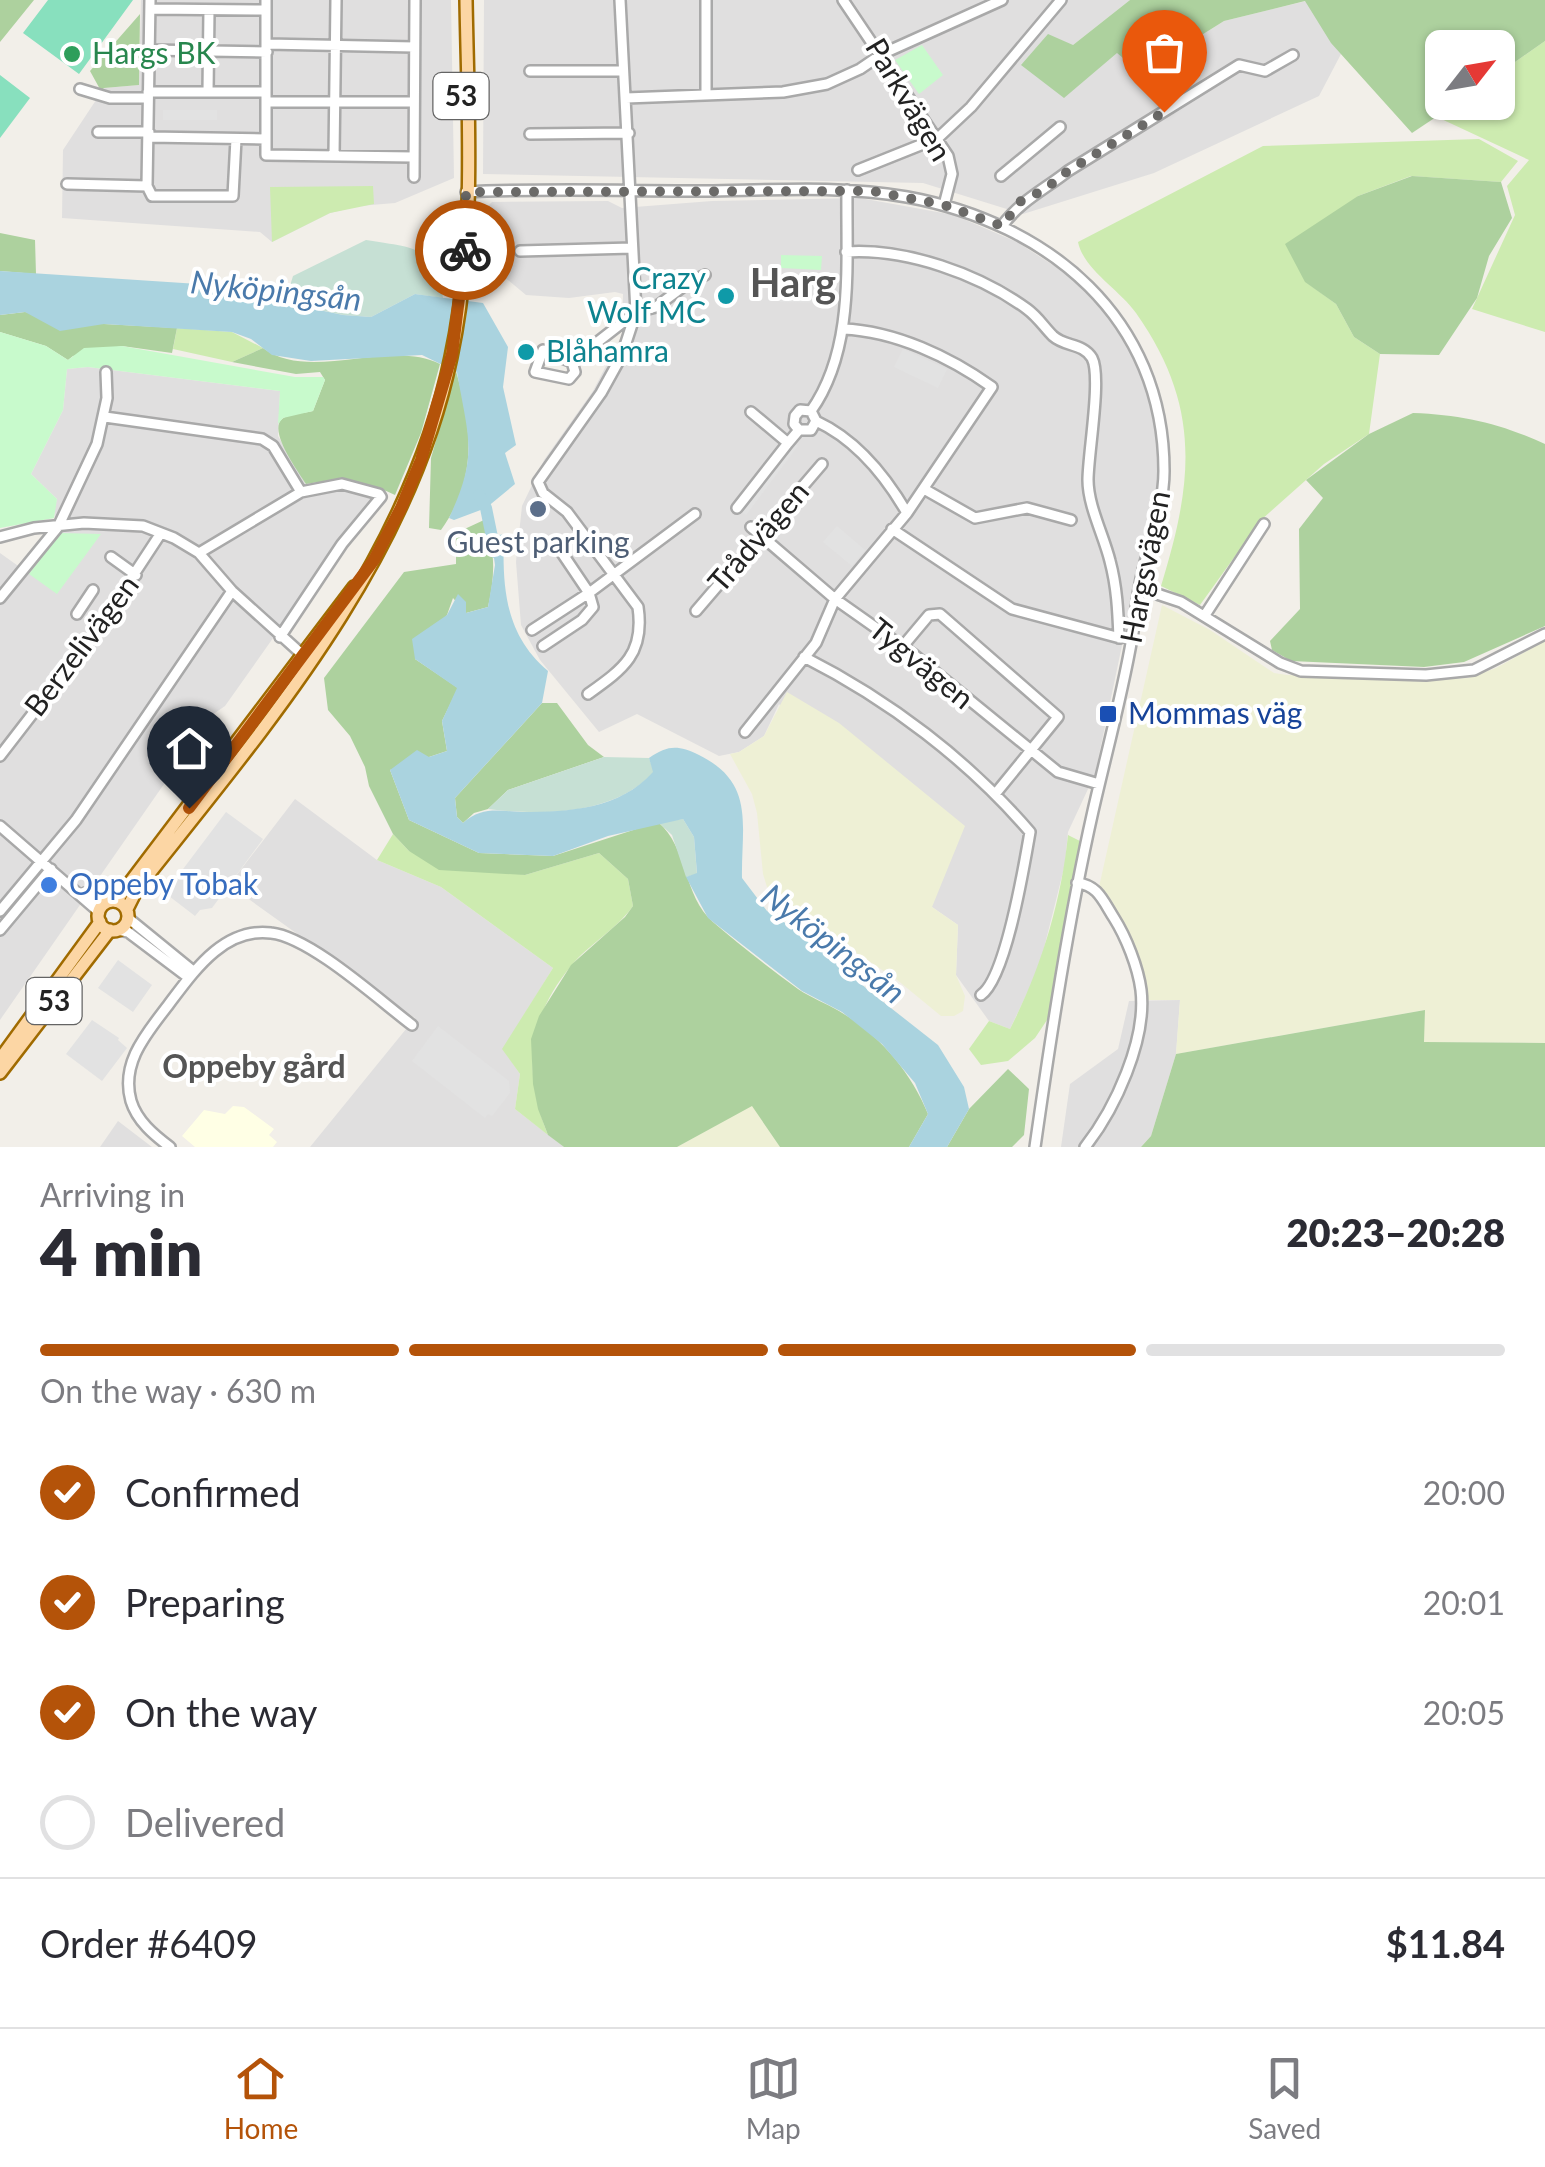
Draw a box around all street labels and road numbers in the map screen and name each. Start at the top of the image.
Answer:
street label: Parkvägen [859,31,960,167]
road number: 53 [434,73,488,119]
street label: Trådvägen [700,473,815,598]
street label: Hargsvägen [1112,487,1176,646]
street label: Berzelivägen [16,567,145,722]
street label: Tygvägen [863,609,982,715]
road number: 53 [27,978,82,1024]

